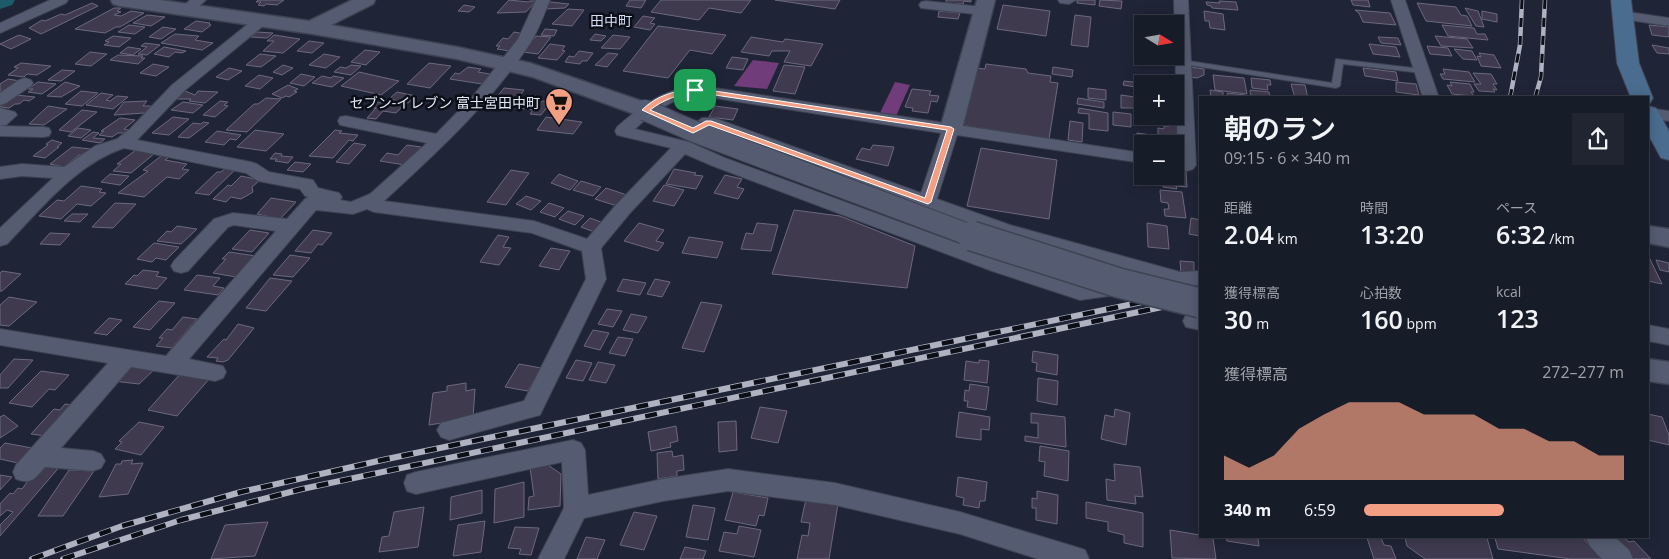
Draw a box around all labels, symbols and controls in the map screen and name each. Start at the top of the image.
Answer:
district label: 田中町 [590,11,632,30]
north arrow [1134,15,1184,65]
map controls [1134,15,1184,185]
pin [674,69,716,111]
button: + [1134,75,1184,125]
icon: arrive [681,76,709,104]
supermarket icon: セブン-イレブン 富士宮田中町 [544,87,574,126]
place label: セブン-イレブン 富士宮田中町 [350,93,540,112]
text: 朝のラン [1224,109,1336,147]
button: share [1572,113,1624,165]
button: − [1134,135,1184,185]
text: 09:15 · 6 × 340 m [1224,147,1350,169]
text: 距離 [1224,198,1252,217]
text: 時間 [1360,198,1388,217]
text: ペース [1496,198,1537,217]
text: 2.04 [1224,217,1274,251]
text: 13:20 [1360,217,1424,251]
text: 6:32 [1496,217,1546,251]
text: km [1274,229,1298,248]
text: /km [1546,229,1575,248]
text: kcal [1496,282,1521,301]
text: 獲得標高 [1224,283,1280,302]
text: 心拍数 [1360,283,1402,302]
text: 123 [1496,301,1539,335]
text: 30 [1224,302,1253,336]
text: 160 [1360,302,1403,336]
text: m [1253,314,1269,333]
text: bpm [1403,314,1437,333]
text: 272–277 m [1542,361,1624,383]
text: 獲得標高 [1224,363,1288,385]
text: 340 m [1224,499,1271,521]
text: 6:59 [1304,499,1336,521]

